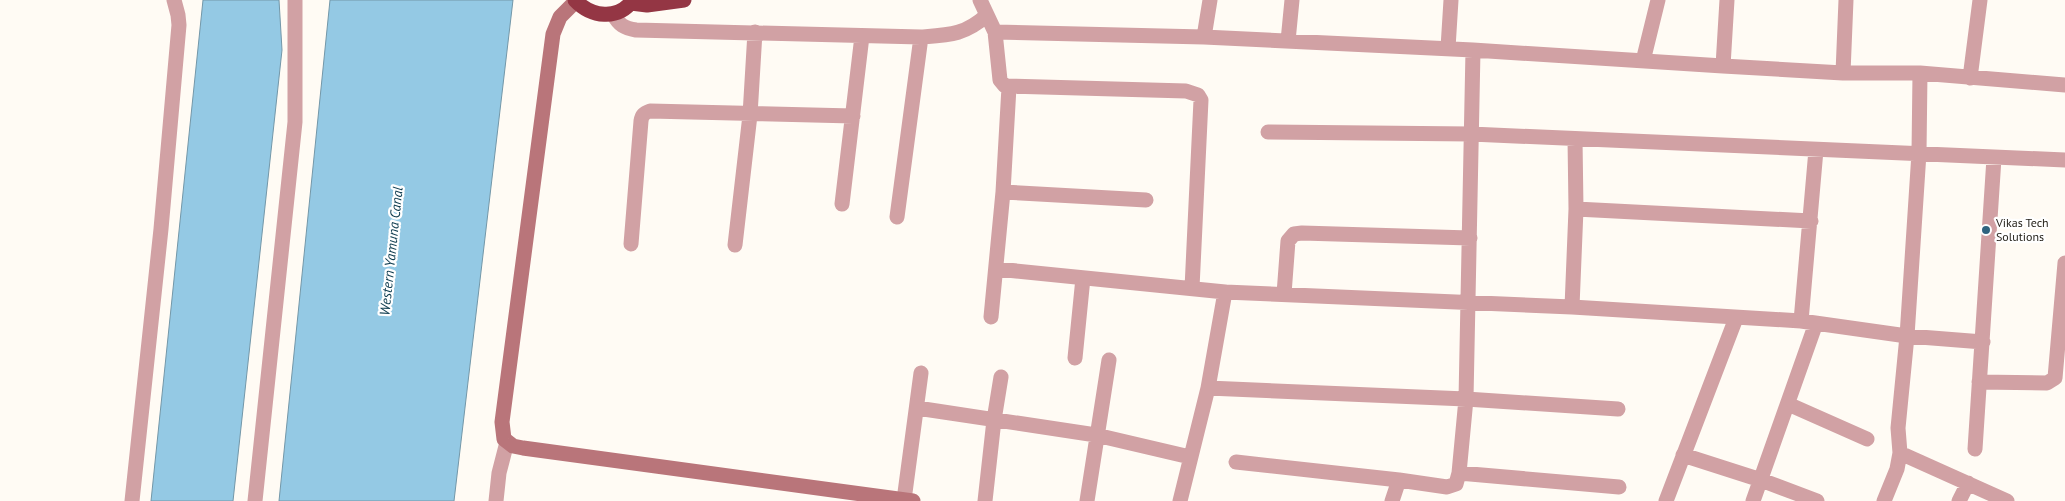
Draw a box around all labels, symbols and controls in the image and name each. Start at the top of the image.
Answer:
water label: Western Yamuna Canal [375,185,407,316]
place label: Vikas Tech Solutions [1995,215,2049,244]
marker: Vikas Tech Solutions [1980,224,1992,236]

